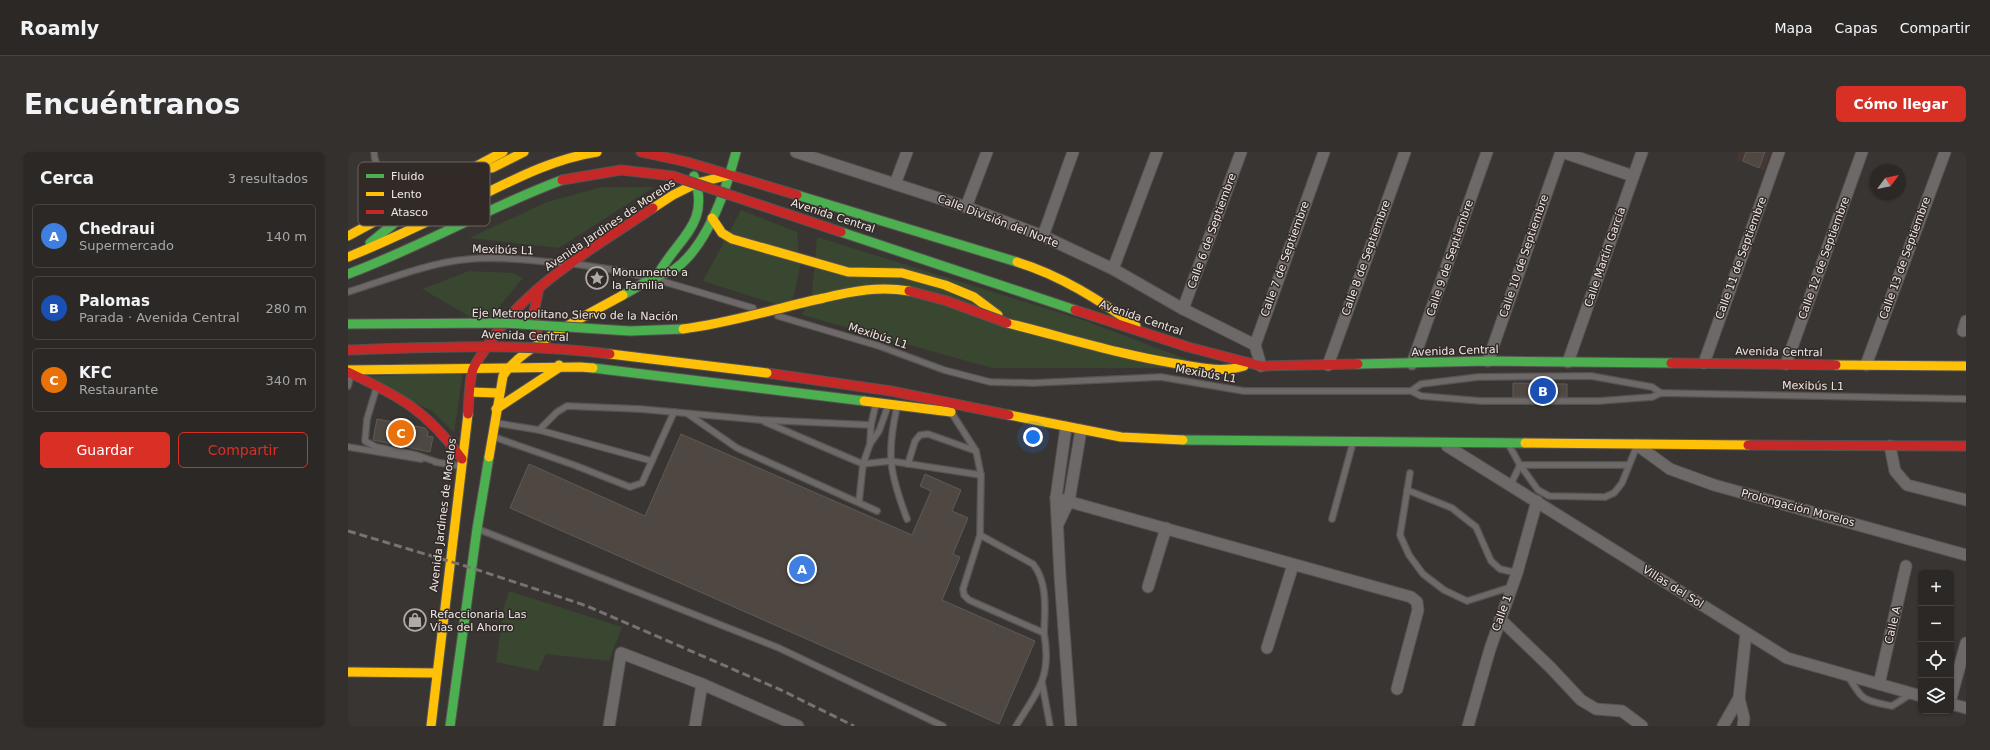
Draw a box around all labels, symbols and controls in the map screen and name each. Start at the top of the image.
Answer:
text: Roamly [20,17,99,39]
text: Mapa [1774,20,1813,36]
text: Capas [1835,20,1878,36]
text: Compartir [1900,20,1970,36]
button: Cómo llegar [1836,86,1966,122]
text: Encuéntranos [24,88,240,121]
legend [358,162,490,226]
north arrow [1870,164,1906,200]
text: Cerca [40,168,94,188]
text: Fluido [391,170,424,183]
text: 3 resultados [228,171,308,186]
street label: Calle 6 de Septiembre [1185,171,1239,291]
street label: Avenida Jardines de Morelos [542,176,678,274]
text: Lento [391,188,422,201]
street label: Calle División del Norte [936,192,1061,250]
street label: Calle 10 de Septiembre [1497,193,1551,319]
street label: Calle 11 de Septiembre [1713,195,1769,321]
street label: Calle 12 de Septiembre [1796,195,1852,321]
street label: Calle 13 de Septiembre [1877,195,1933,321]
street label: Avenida Central [789,196,877,236]
street label: Calle 8 de Septiembre [1339,198,1393,318]
street label: Calle 9 de Septiembre [1424,198,1476,318]
street label: Calle 7 de Septiembre [1258,199,1312,319]
street label: Calle Martín García [1582,205,1628,309]
text: Atasco [391,206,428,219]
text: Chedraui [79,220,155,238]
text: A [49,229,59,244]
text: 140 m [265,229,307,244]
text: Supermercado [79,238,174,253]
street label: Mexibús L1 [472,242,534,258]
place icon: Monumento a la Familia [584,265,610,291]
place label: Monumento a la Familia [612,266,688,292]
text: Palomas [79,292,150,310]
street label: Avenida Central [1098,298,1184,338]
text: B [49,301,59,316]
text: 280 m [265,301,307,316]
street label: Eje Metropolitano Siervo de la Nación [472,307,678,323]
text: Parada · Avenida Central [79,310,240,325]
street label: Mexibús L1 [847,320,909,352]
street label: Avenida Central [481,328,569,344]
street label: Avenida Central [1411,343,1499,359]
street label: Avenida Central [1735,345,1823,359]
street label: Mexibús L1 [1174,362,1238,386]
text: KFC [79,364,112,382]
text: C [49,373,59,388]
text: 340 m [265,373,307,388]
pin: B [1530,376,1556,406]
street label: Mexibús L1 [1782,379,1844,393]
text: Restaurante [79,382,158,397]
pin: C [388,418,414,448]
your location [1023,427,1043,447]
button: Guardar [40,432,170,468]
button: Compartir [178,432,308,468]
street label: Avenida Jardines de Morelos [427,437,459,593]
street label: Prolongación Morelos [1740,487,1856,529]
pin: A [789,554,815,584]
street label: Villas del Sol [1640,563,1706,611]
map controls [1918,570,1954,714]
button: + [1918,570,1954,606]
street label: Calle 1 [1489,593,1515,633]
street label: Calle A [1882,604,1904,645]
button: − [1918,606,1954,642]
shop icon: Refaccionaria Las Vías del Ahorro [402,607,428,633]
place label: Refaccionaria Las Vías del Ahorro [430,608,527,634]
button: locate [1918,642,1954,678]
button: layers [1918,678,1954,714]

